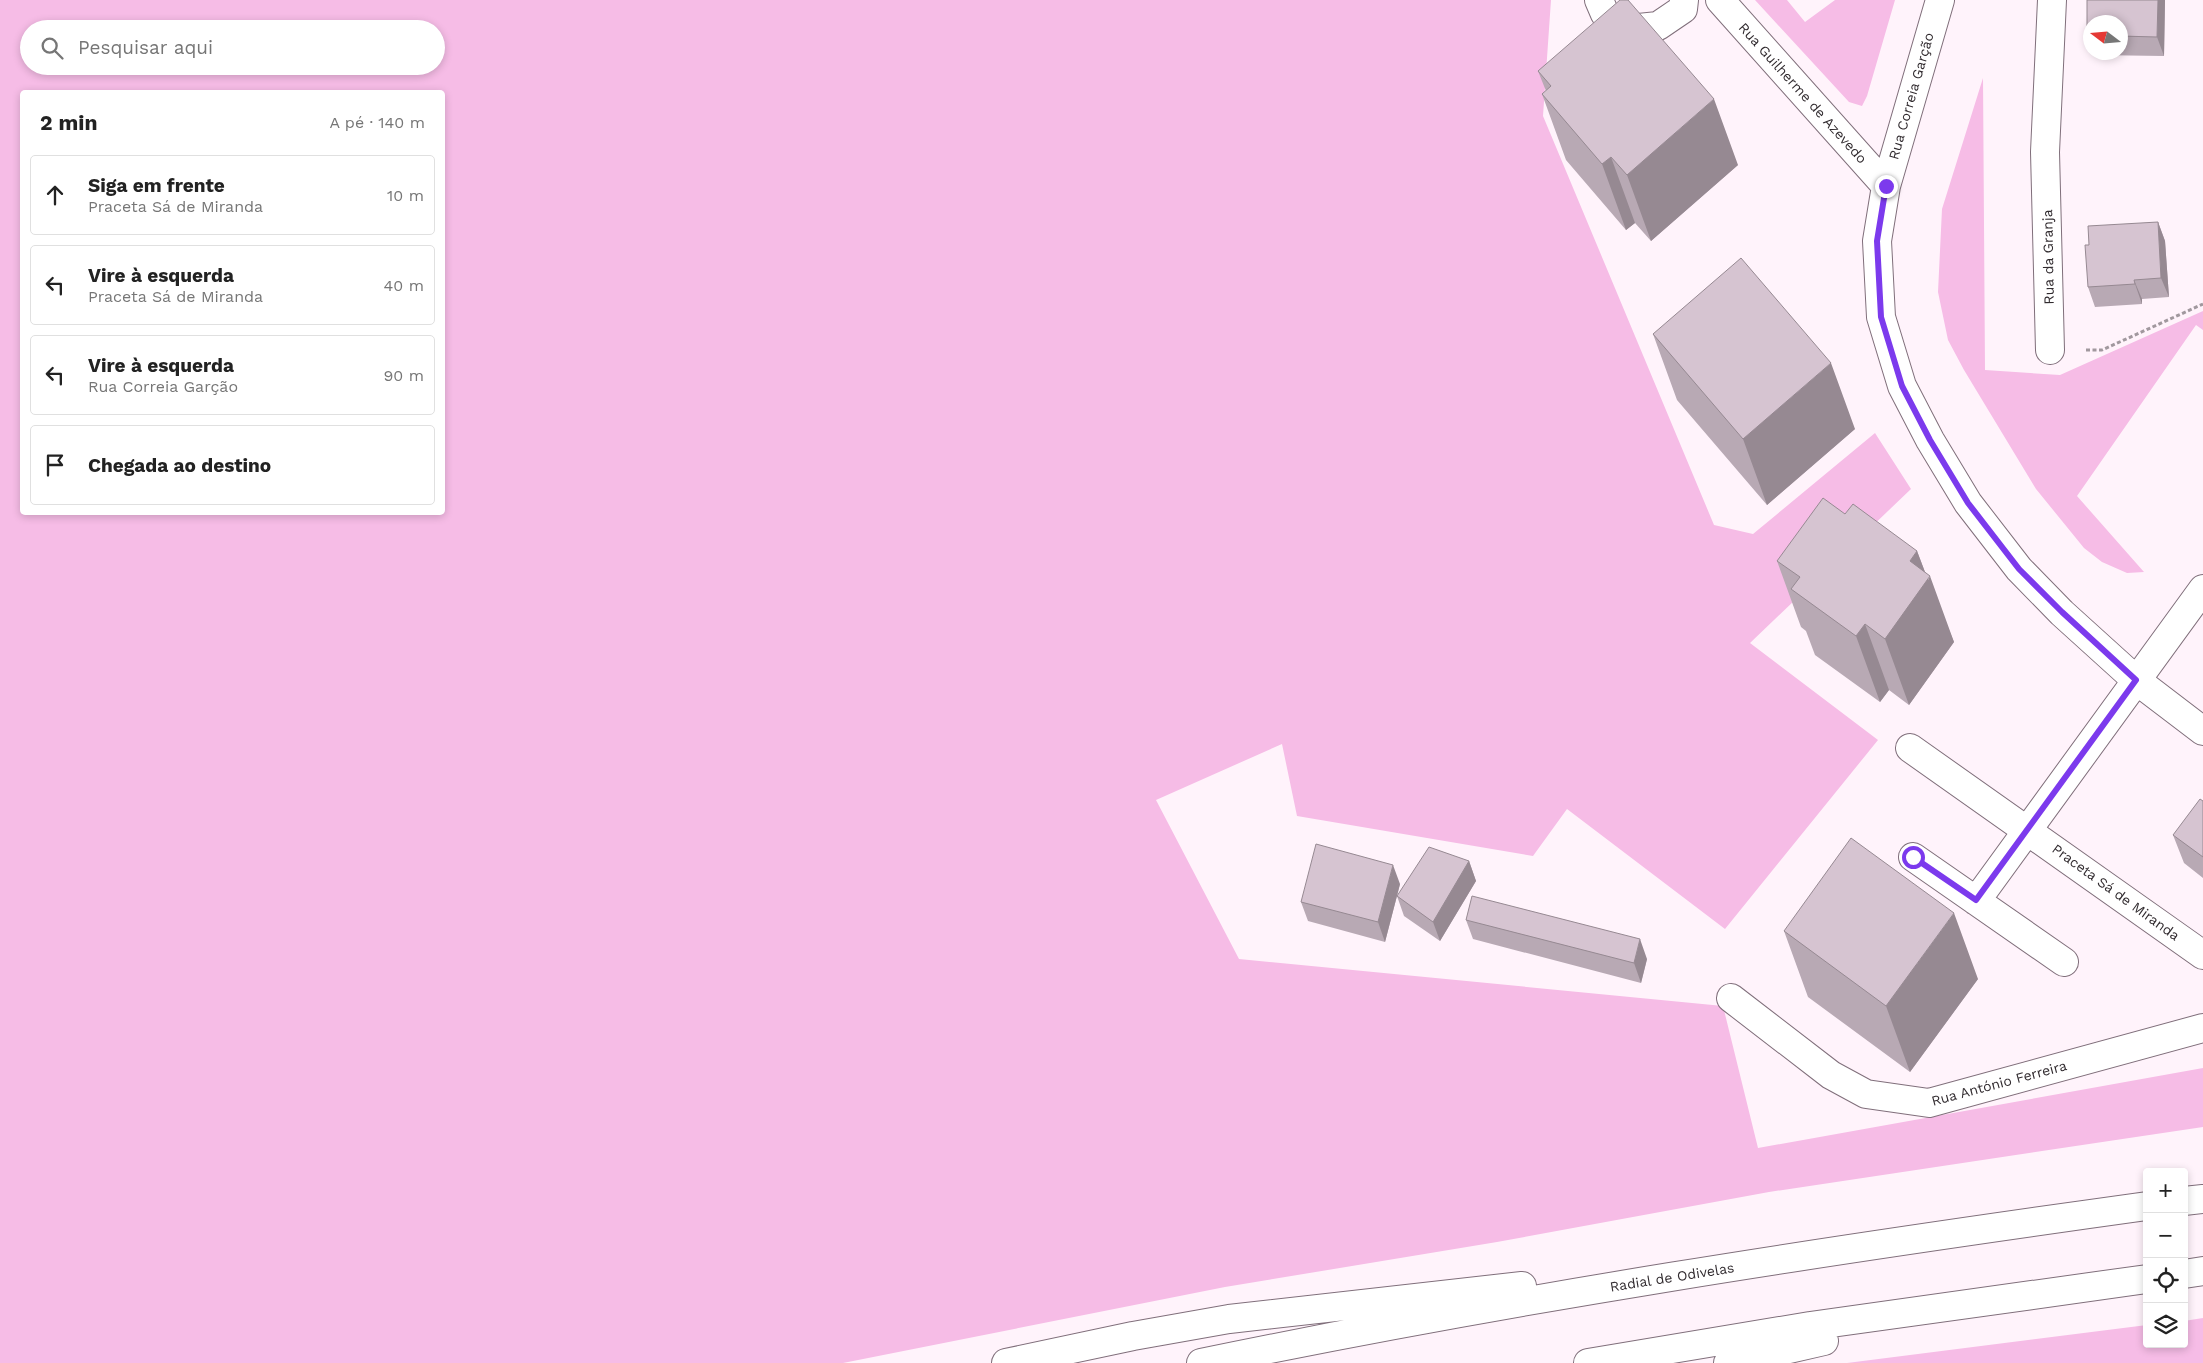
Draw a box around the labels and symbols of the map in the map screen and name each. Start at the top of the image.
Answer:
north arrow [2083,15,2128,60]
street label: Rua Guilherme de Azevedo [1736,19,1870,167]
street label: Rua Correia Garção [1885,31,1937,161]
route end [1875,175,1898,198]
street label: Rua da Granja [2039,209,2057,305]
street label: Praceta Sá de Miranda [2049,840,2183,944]
route start [1902,846,1925,869]
street label: Rua António Ferreira [1930,1057,2069,1109]
street label: Radial de Odivelas [1609,1259,1735,1295]

